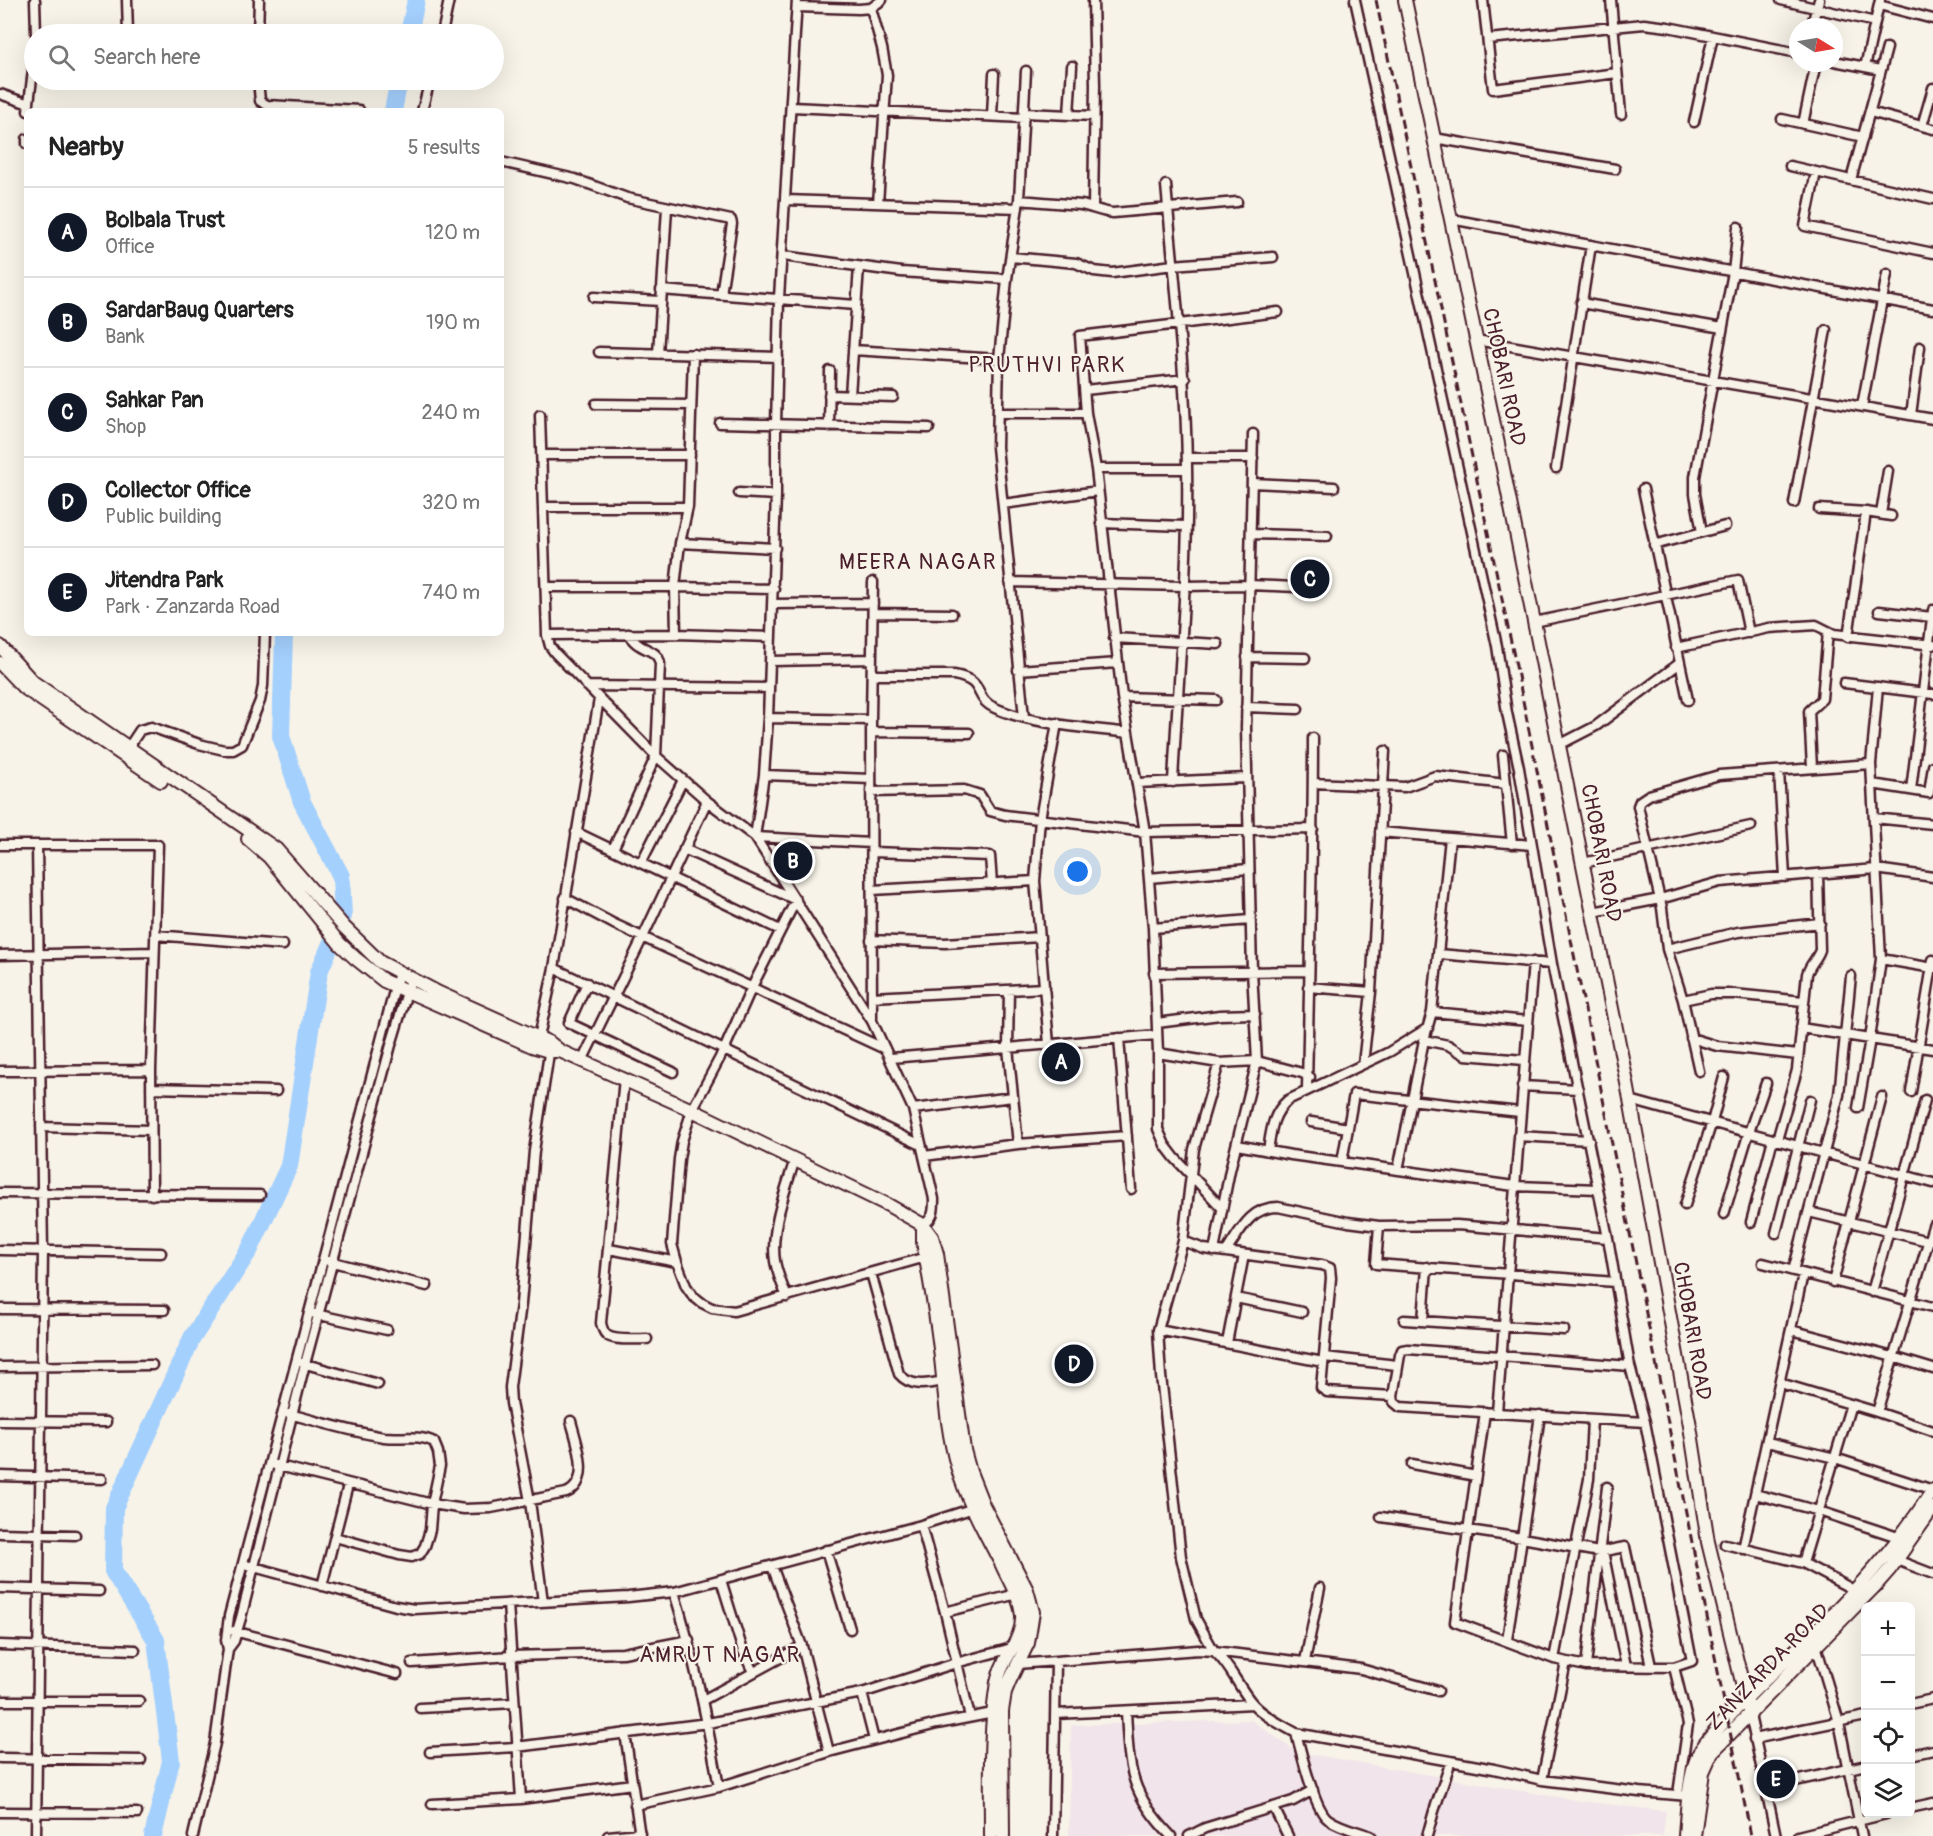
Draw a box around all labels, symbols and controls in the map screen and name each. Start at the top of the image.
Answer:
north arrow [1789,18,1843,72]
search box [24,24,504,90]
icon: search [45,41,78,74]
text: Search here [93,43,200,71]
text: Nearby [48,131,124,163]
text: 5 results [408,135,480,160]
text: Bolbala Trust [105,206,225,234]
text: A [61,220,74,245]
text: 120 m [425,220,480,245]
text: Office [105,234,154,259]
text: SardarBaug Quarters [105,296,293,324]
street label: CHOBARI ROAD [1476,306,1532,448]
text: B [62,310,73,335]
text: 190 m [426,310,480,335]
text: Bank [105,324,145,349]
district label: PRUTHVI PARK [968,351,1126,379]
text: Sahkar Pan [105,386,204,414]
text: C [61,400,74,425]
text: 240 m [421,400,480,425]
text: Shop [105,414,146,439]
text: Collector Office [105,476,251,504]
text: D [61,490,74,515]
text: 320 m [422,490,480,515]
text: Public building [105,504,221,529]
district label: MEERA NAGAR [839,548,997,576]
pin: C [1290,556,1330,602]
text: Jitendra Park [105,566,223,594]
text: E [62,580,73,605]
text: 740 m [422,580,480,605]
text: Park · Zanzarda Road [105,594,280,619]
street label: CHOBARI ROAD [1574,782,1628,924]
pin: B [774,838,812,884]
your location [1063,857,1092,886]
pin: A [1042,1040,1080,1084]
street label: CHOBARI ROAD [1667,1260,1717,1402]
pin: D [1054,1342,1094,1386]
street label: ZANZARDA ROAD [1701,1598,1835,1736]
map controls [1861,1602,1915,1818]
button: + [1861,1602,1915,1656]
district label: AMRUT NAGAR [639,1641,801,1669]
button: − [1861,1656,1915,1710]
button: locate [1861,1710,1915,1764]
pin: E [1756,1756,1796,1802]
button: layers [1861,1764,1915,1818]

